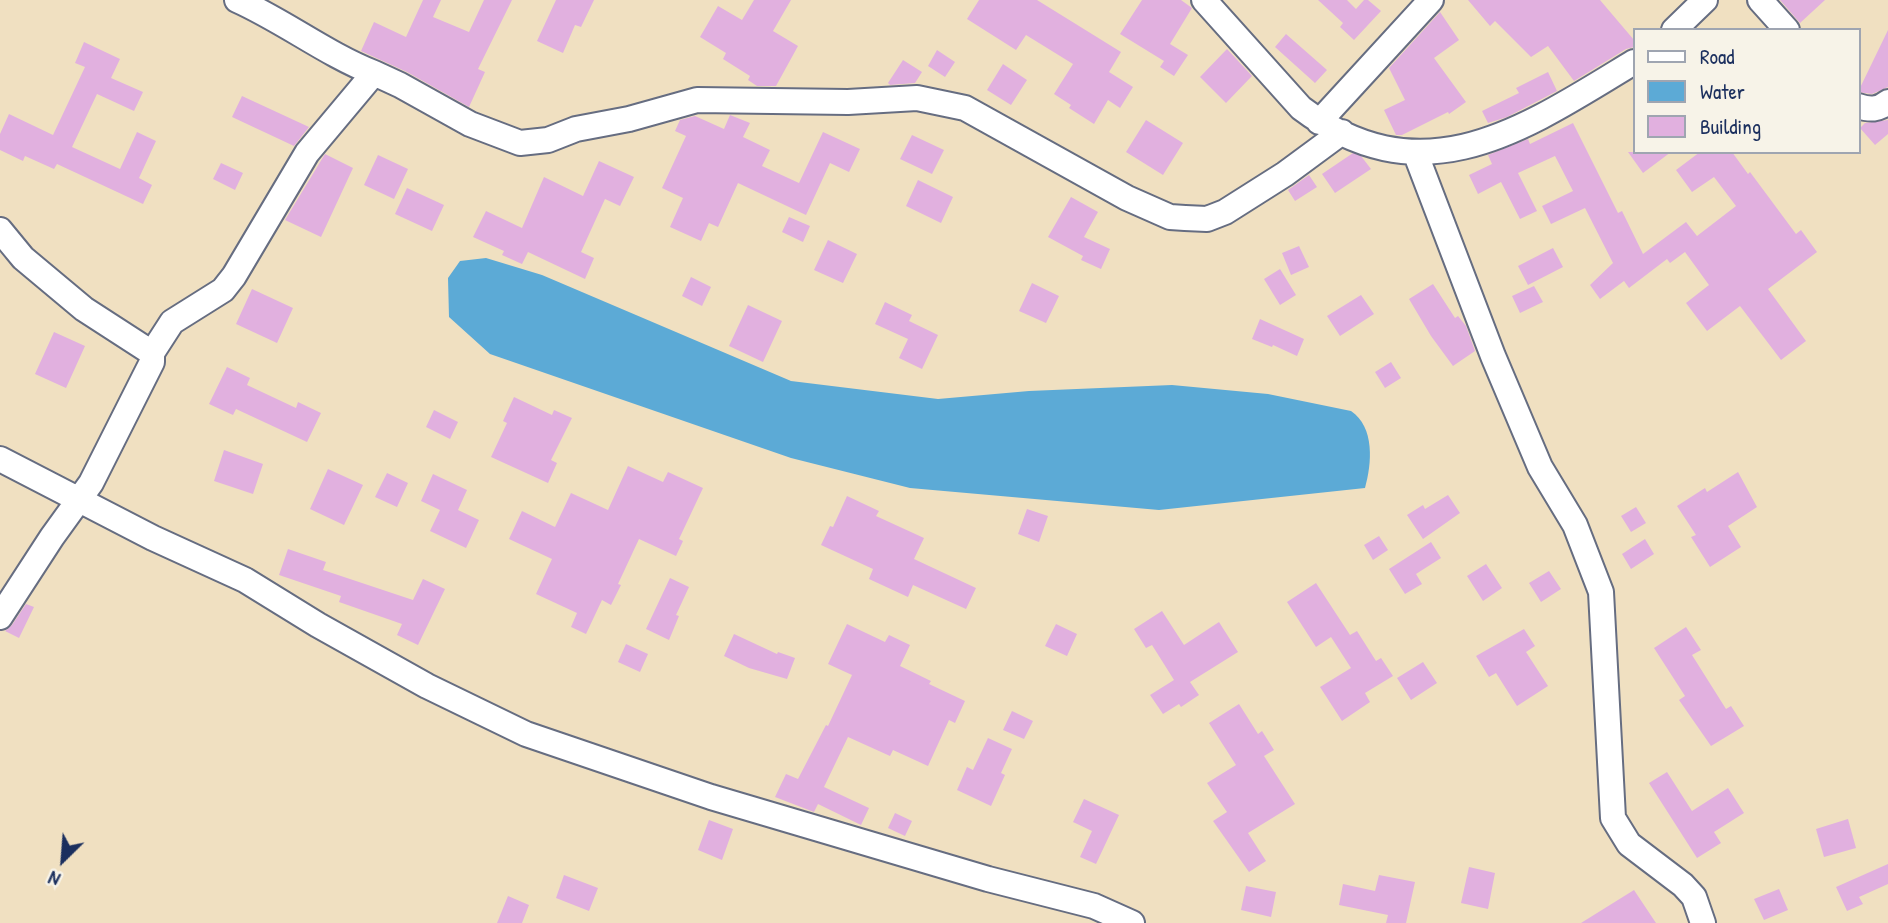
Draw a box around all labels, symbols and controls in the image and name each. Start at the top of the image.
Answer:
legend [1632,28,1860,154]
text: Road [1700,42,1734,71]
text: Water [1700,77,1745,106]
text: Building [1700,112,1761,141]
north arrow [28,825,98,895]
text: N [44,865,64,893]

